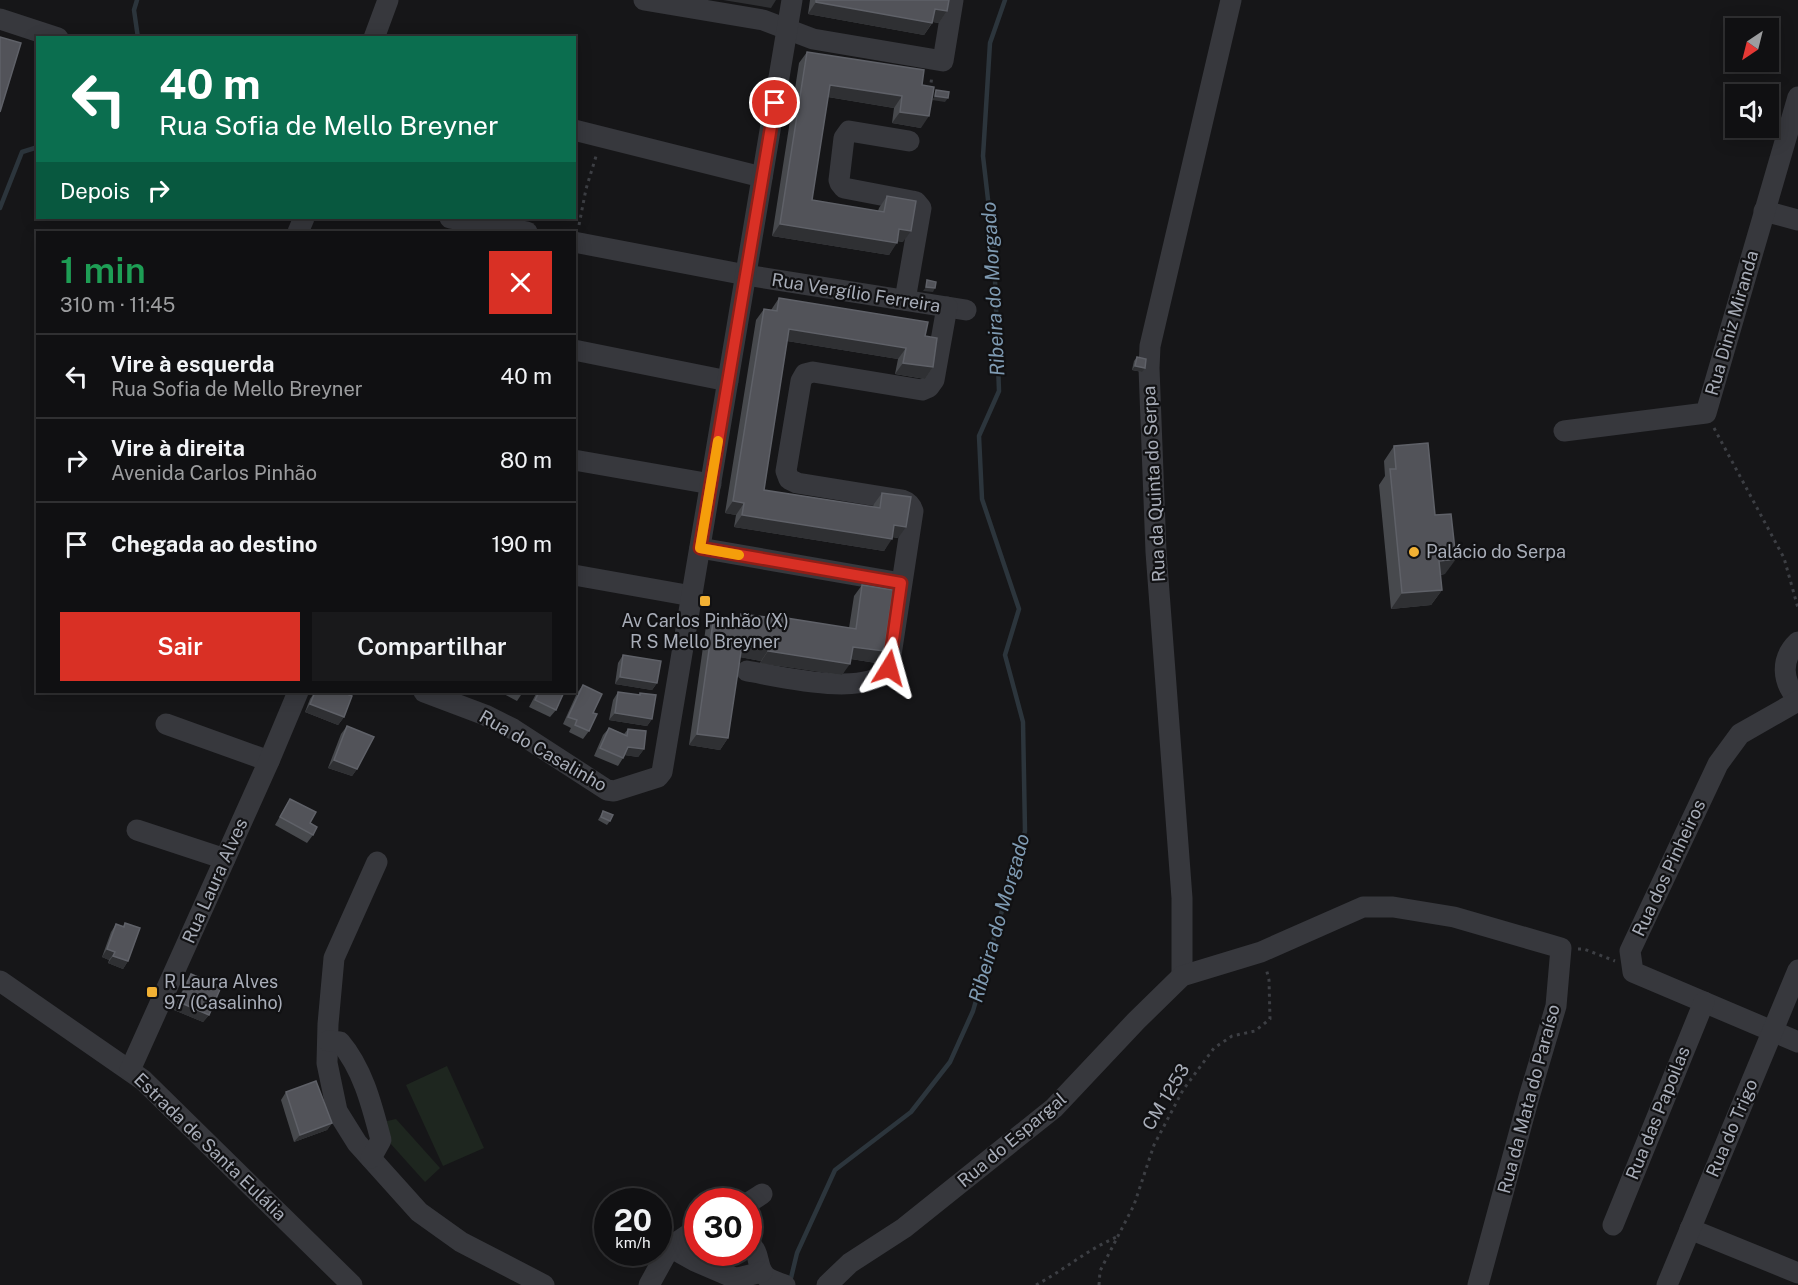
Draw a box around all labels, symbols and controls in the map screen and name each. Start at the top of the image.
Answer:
north arrow [1725,18,1779,72]
map controls [1725,18,1779,138]
text: 40 m [159,59,261,108]
icon: left [60,60,138,138]
pin [749,77,800,128]
button: sound [1725,84,1779,138]
icon: arrive [758,86,791,119]
text: Rua Sofia de Mello Breyner [159,109,499,141]
icon: right [142,174,175,207]
text: Depois [60,178,130,204]
water label: Ribeira do Morgado [976,201,1010,377]
street label: Rua Diniz Miranda [1701,248,1762,398]
text: 1 min [60,249,146,291]
button: close [489,251,552,314]
street label: Rua Vergílio Ferreira [770,269,942,316]
text: 310 m · 11:45 [60,293,175,317]
text: Vire à esquerda [111,351,275,377]
icon: left [60,360,93,393]
text: 40 m [500,363,552,389]
text: Rua Sofia de Mello Breyner [111,377,363,401]
street label: Rua da Quinta do Serpa [1138,385,1169,583]
text: Vire à direita [111,435,245,461]
icon: right [60,444,93,477]
text: 80 m [500,447,552,473]
text: Avenida Carlos Pinhão [111,461,317,485]
icon: arrive [60,528,93,561]
text: Chegada ao destino [111,531,317,557]
text: 190 m [492,531,552,557]
place label: Palácio do Serpa [1426,541,1566,562]
marker: Palácio do Serpa [1407,545,1421,559]
marker: Av Carlos Pinhão (X) R S Mello Breyner [698,594,712,608]
place label: Av Carlos Pinhão (X) R S Mello Breyner [621,610,789,652]
button: Sair [60,612,300,681]
button: Compartilhar [312,612,552,681]
position arrow [857,636,921,700]
street label: Rua do Casalinho [476,706,611,796]
street label: Rua dos Pinheiros [1628,796,1709,940]
street label: Rua Laura Alves [178,815,251,946]
water label: Ribeira do Morgado [963,831,1035,1005]
place label: R Laura Alves 97 (Casalinho) [164,971,283,1013]
marker: R Laura Alves 97 (Casalinho) [145,985,159,999]
street label: Rua da Mata do Paraíso [1493,1002,1564,1196]
street label: Rua das Papoilas [1621,1043,1694,1182]
street label: CM 1253 [1138,1060,1194,1134]
street label: Estrada de Santa Eulália [130,1068,291,1225]
street label: Rua do Trigo [1701,1076,1762,1180]
street label: Rua do Espargal [953,1088,1070,1191]
speed limit sign: 30 [684,1188,762,1266]
text: 20 [614,1202,652,1238]
text: km/h [615,1234,651,1251]

